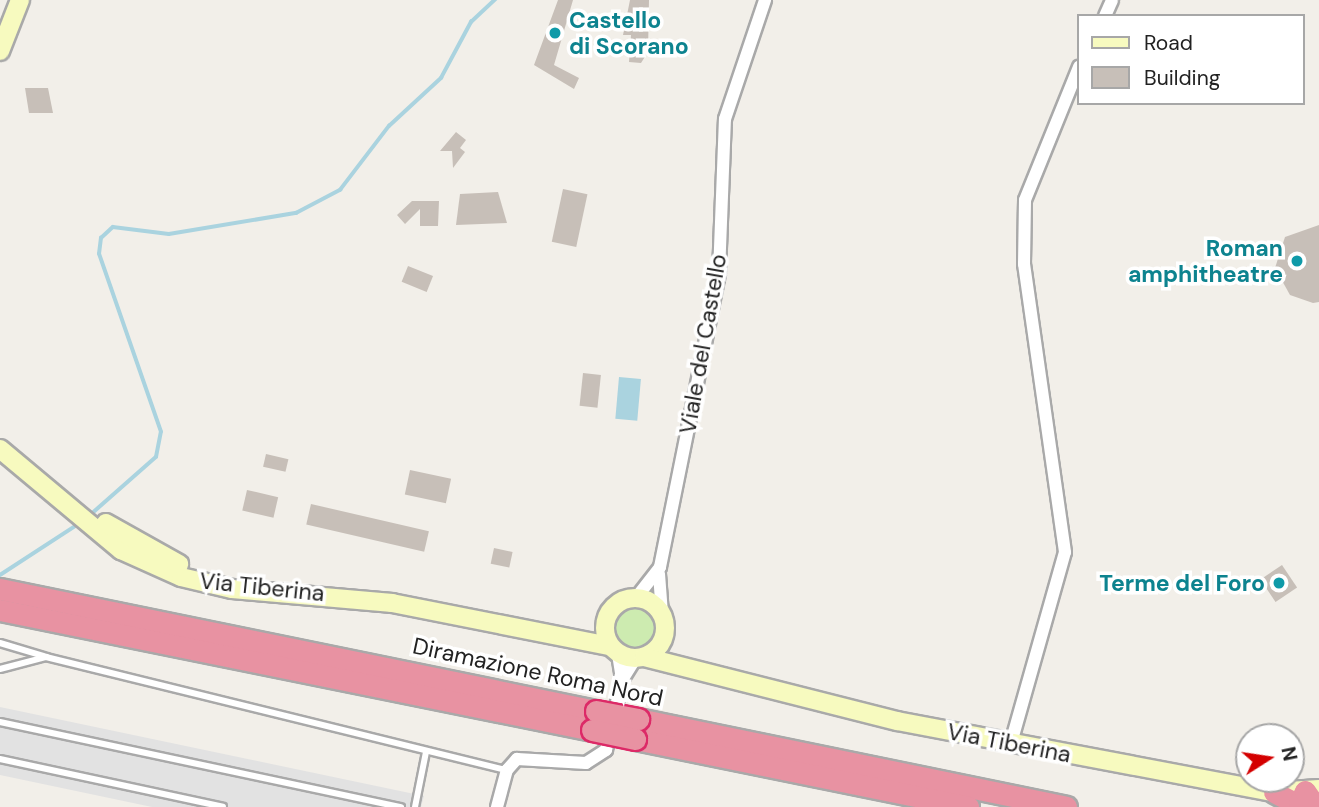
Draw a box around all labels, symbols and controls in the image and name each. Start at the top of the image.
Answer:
place label: Castello di Scorano [569,6,689,60]
legend [1078,14,1305,105]
marker: Castello di Scorano [547,25,563,41]
text: Road [1144,29,1193,57]
text: Building [1144,64,1220,92]
place label: Roman amphitheatre [1128,234,1283,288]
street label: Viale del Castello [674,252,732,436]
marker: Roman amphitheatre [1289,253,1305,269]
street label: Via Tiberina [198,567,326,607]
place label: Terme del Foro [1099,569,1265,597]
marker: Terme del Foro [1271,575,1287,591]
street label: Diramazione Roma Nord [410,632,666,712]
street label: Via Tiberina [945,718,1073,768]
north arrow [1235,723,1305,793]
text: N [1275,745,1303,763]

